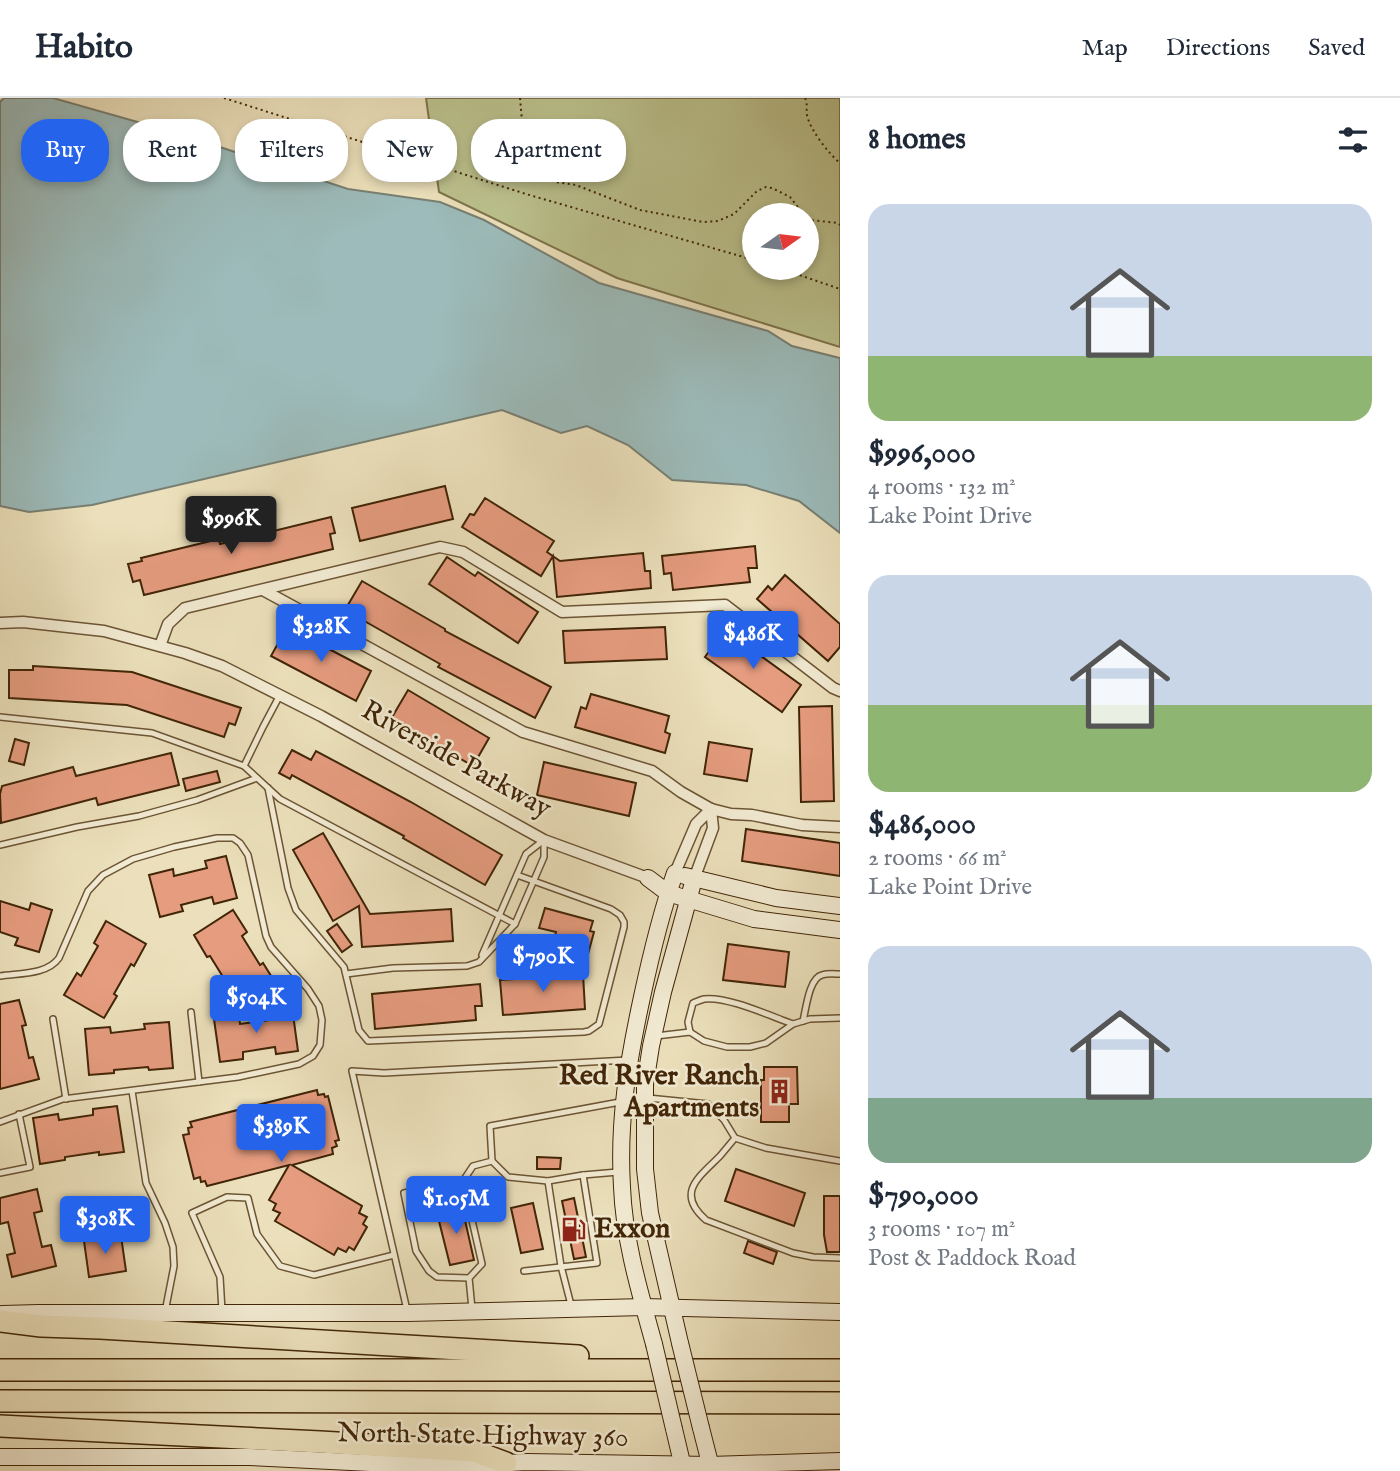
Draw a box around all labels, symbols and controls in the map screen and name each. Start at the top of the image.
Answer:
text: Habito [35,27,133,69]
text: Map [1082,33,1128,64]
text: Directions [1166,33,1270,64]
text: Saved [1308,33,1365,64]
chip: Buy [21,119,109,182]
chip: Rent [123,119,221,182]
chip: Filters [235,119,348,182]
chip: New [362,119,457,182]
chip: Apartment [471,119,626,182]
text: 8 homes [868,121,966,159]
icon: filters [1334,121,1372,159]
north arrow [742,203,819,280]
map controls [742,203,819,280]
icon: home [1057,250,1183,376]
text: $996,000 [868,435,976,473]
text: 4 rooms · 132 m² [868,473,1016,502]
pin: $996K [182,496,280,556]
text: Lake Point Drive [868,502,1032,531]
text: $996K [201,504,261,533]
pin: $328K [272,604,370,664]
text: $328K [292,612,350,641]
pin: $486K [704,612,802,671]
text: $486K [723,619,783,648]
icon: home [1057,621,1183,747]
street label: Riverside Parkway [355,693,557,827]
text: $486,000 [868,806,976,844]
text: 2 rooms · 66 m² [868,844,1007,873]
text: Lake Point Drive [868,873,1032,902]
pin: $790K [494,934,592,994]
text: $790K [512,942,574,971]
pin: $504K [207,976,305,1035]
text: $504K [226,983,286,1012]
icon: home [1057,992,1183,1118]
place label: Red River Ranch Apartments [559,1059,760,1126]
building icon: Red River Ranch Apartments [765,1078,793,1106]
pin: $389K [232,1104,330,1164]
text: $389K [252,1112,310,1141]
pin: $1.05M [399,1176,513,1236]
text: $790,000 [868,1177,979,1215]
text: $1.05M [422,1184,490,1213]
pin: $308K [56,1196,154,1256]
text: $308K [76,1204,134,1233]
place label: Exxon [594,1212,670,1247]
fuel station icon: Exxon [560,1215,588,1243]
text: 3 rooms · 107 m² [868,1215,1016,1244]
text: Post & Paddock Road [868,1244,1076,1273]
street label: North State Highway 360 [337,1416,629,1456]

